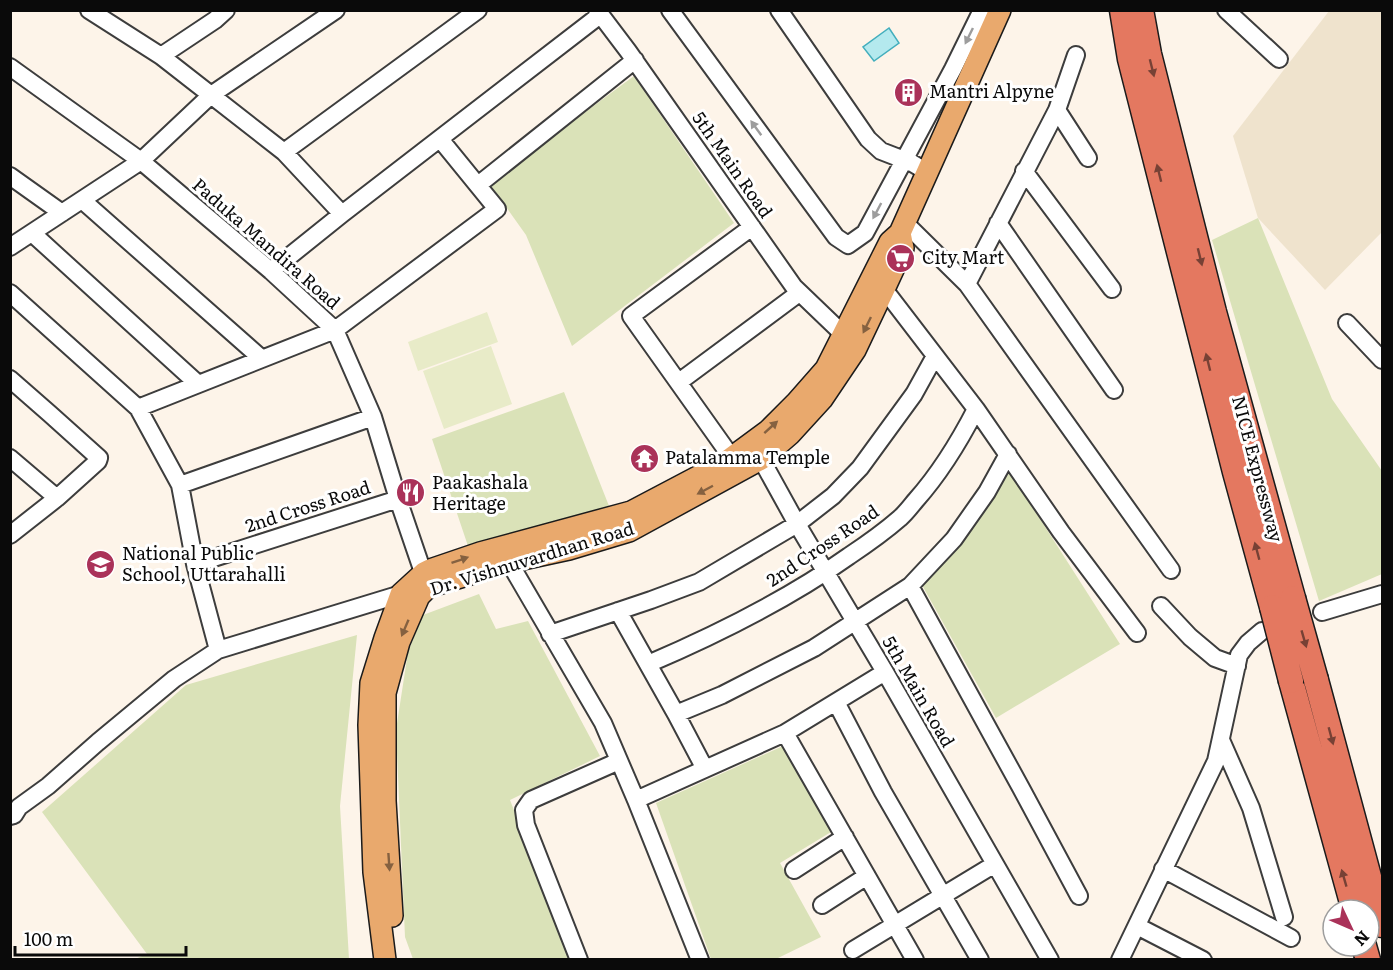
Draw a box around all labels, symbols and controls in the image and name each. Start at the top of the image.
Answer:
one-way arrow [964,28,974,45]
one-way arrow [1148,59,1158,77]
building icon: Mantri Alpyne [892,76,924,108]
place label: Mantri Alpyne [929,77,1054,104]
street label: 5th Main Road [686,105,780,223]
one-way arrow [751,120,763,135]
one-way arrow [1153,164,1163,182]
street label: Paduka Mandira Road [187,171,347,315]
one-way arrow [872,203,882,220]
supermarket icon: City Mart [885,242,917,274]
place label: City Mart [922,243,1005,270]
one-way arrow [1196,248,1206,266]
one-way arrow [862,317,872,334]
one-way arrow [1202,353,1212,371]
street label: NICE Expressway [1226,392,1291,545]
one-way arrow [763,421,778,434]
temple icon: Patalamma Temple [628,442,660,474]
place label: Patalamma Temple [665,443,830,470]
place label: Paakashala Heritage [432,468,529,516]
street label: 2nd Cross Road [241,473,374,539]
restaurant icon: Paakashala Heritage [395,477,427,509]
one-way arrow [696,486,713,495]
street label: 2nd Cross Road [761,497,884,592]
street label: Dr. Vishnuvardhan Road [426,514,637,601]
place label: National Public School, Uttarahalli [122,539,285,587]
one-way arrow [1251,542,1261,560]
school or university icon: National Public School, Uttarahalli [85,548,117,580]
one-way arrow [451,555,469,565]
one-way arrow [400,619,409,637]
one-way arrow [1300,630,1310,648]
street label: 5th Main Road [876,631,962,752]
one-way arrow [1327,727,1337,746]
one-way arrow [384,852,394,871]
one-way arrow [1339,869,1348,887]
north arrow [1321,898,1381,958]
scale bar [15,919,186,957]
text: 100 m [24,925,73,952]
text: N [1349,926,1376,952]

